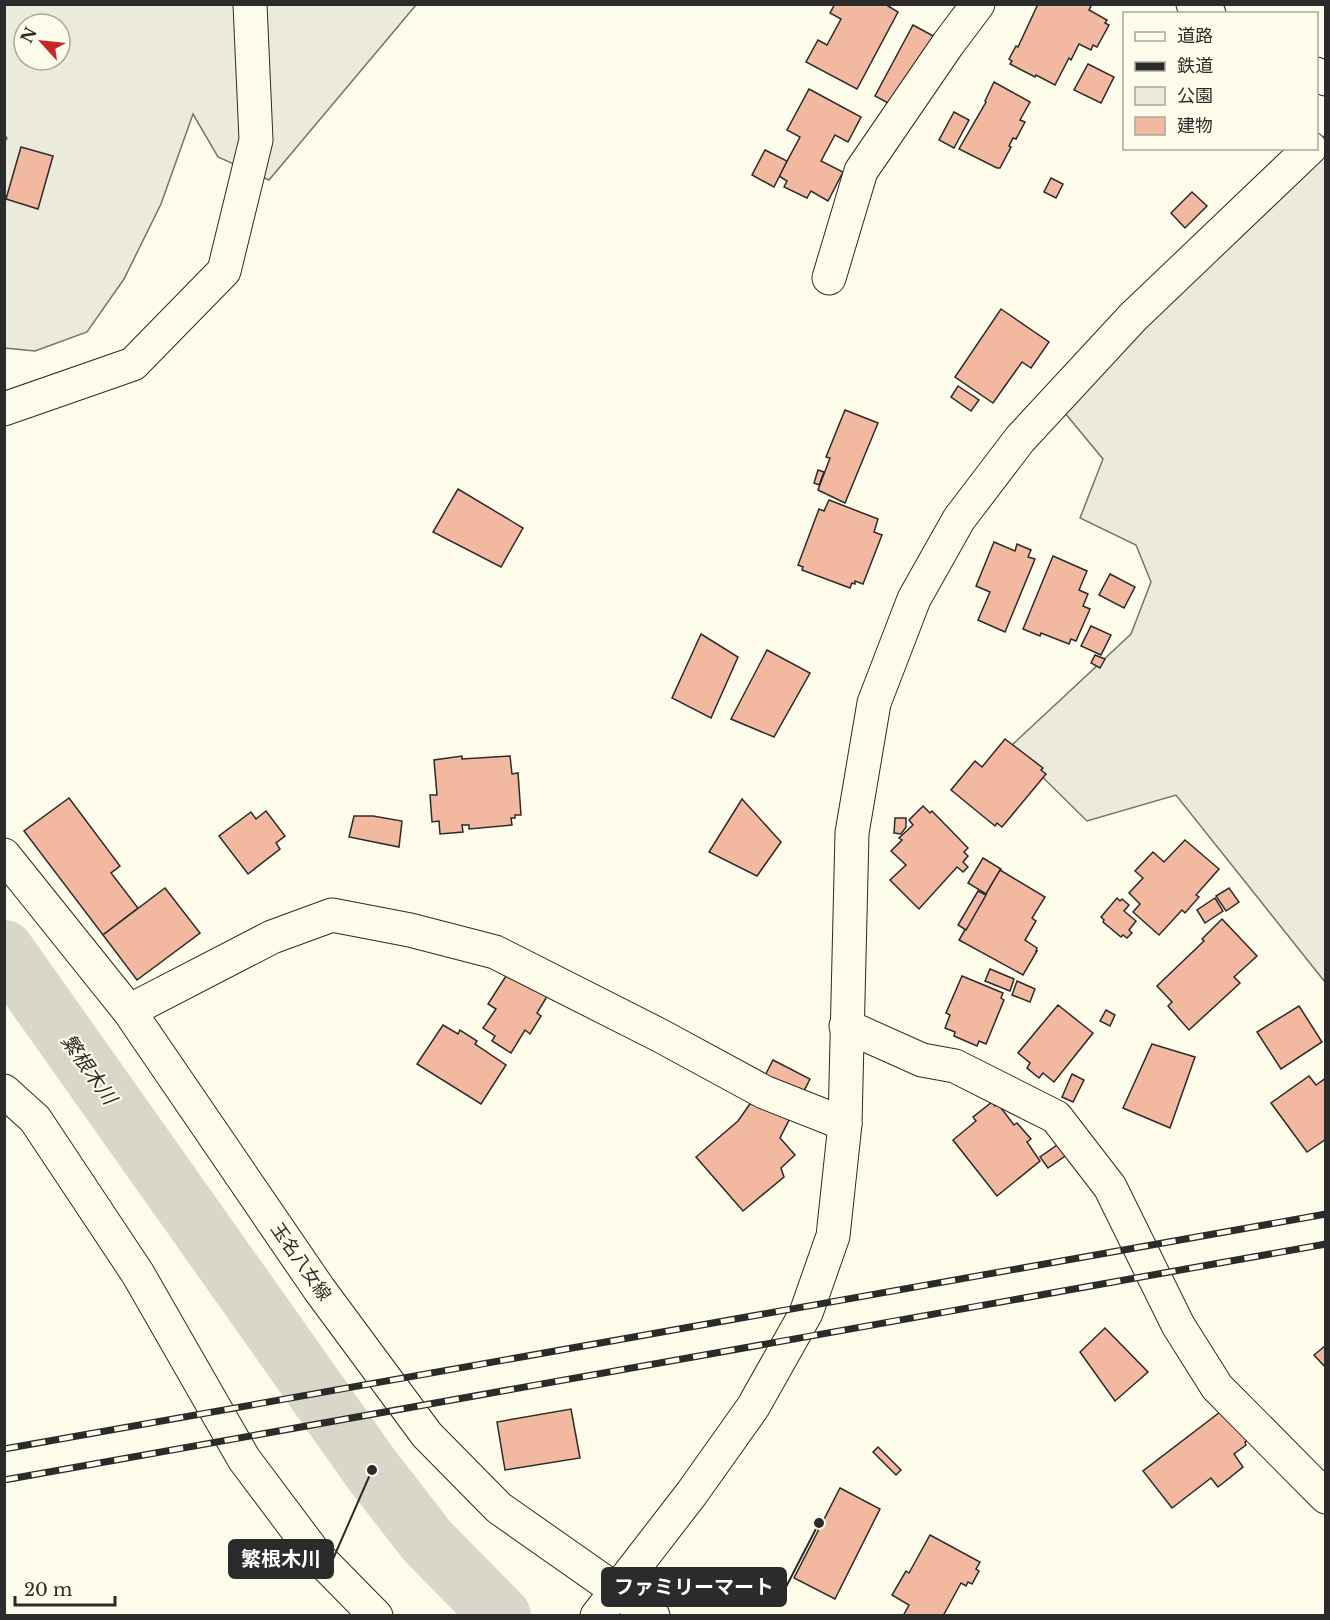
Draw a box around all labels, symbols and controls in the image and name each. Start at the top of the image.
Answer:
north arrow [12,12,72,72]
legend [1123,12,1318,150]
text: N [16,24,41,46]
text: 道路 [1177,25,1213,47]
text: 鉄道 [1177,55,1213,77]
text: 公園 [1177,85,1213,107]
text: 建物 [1177,115,1213,137]
water label: 繁根木川 [56,1029,123,1110]
street label: 玉名八女線 [266,1219,336,1305]
callout: 繁根木川 [229,1540,333,1578]
text: 繁根木川 [241,1547,321,1571]
callout: ファミリーマート [602,1568,786,1606]
scale bar [15,1569,116,1607]
text: ファミリーマート [614,1575,774,1599]
text: 20 m [24,1579,72,1601]

